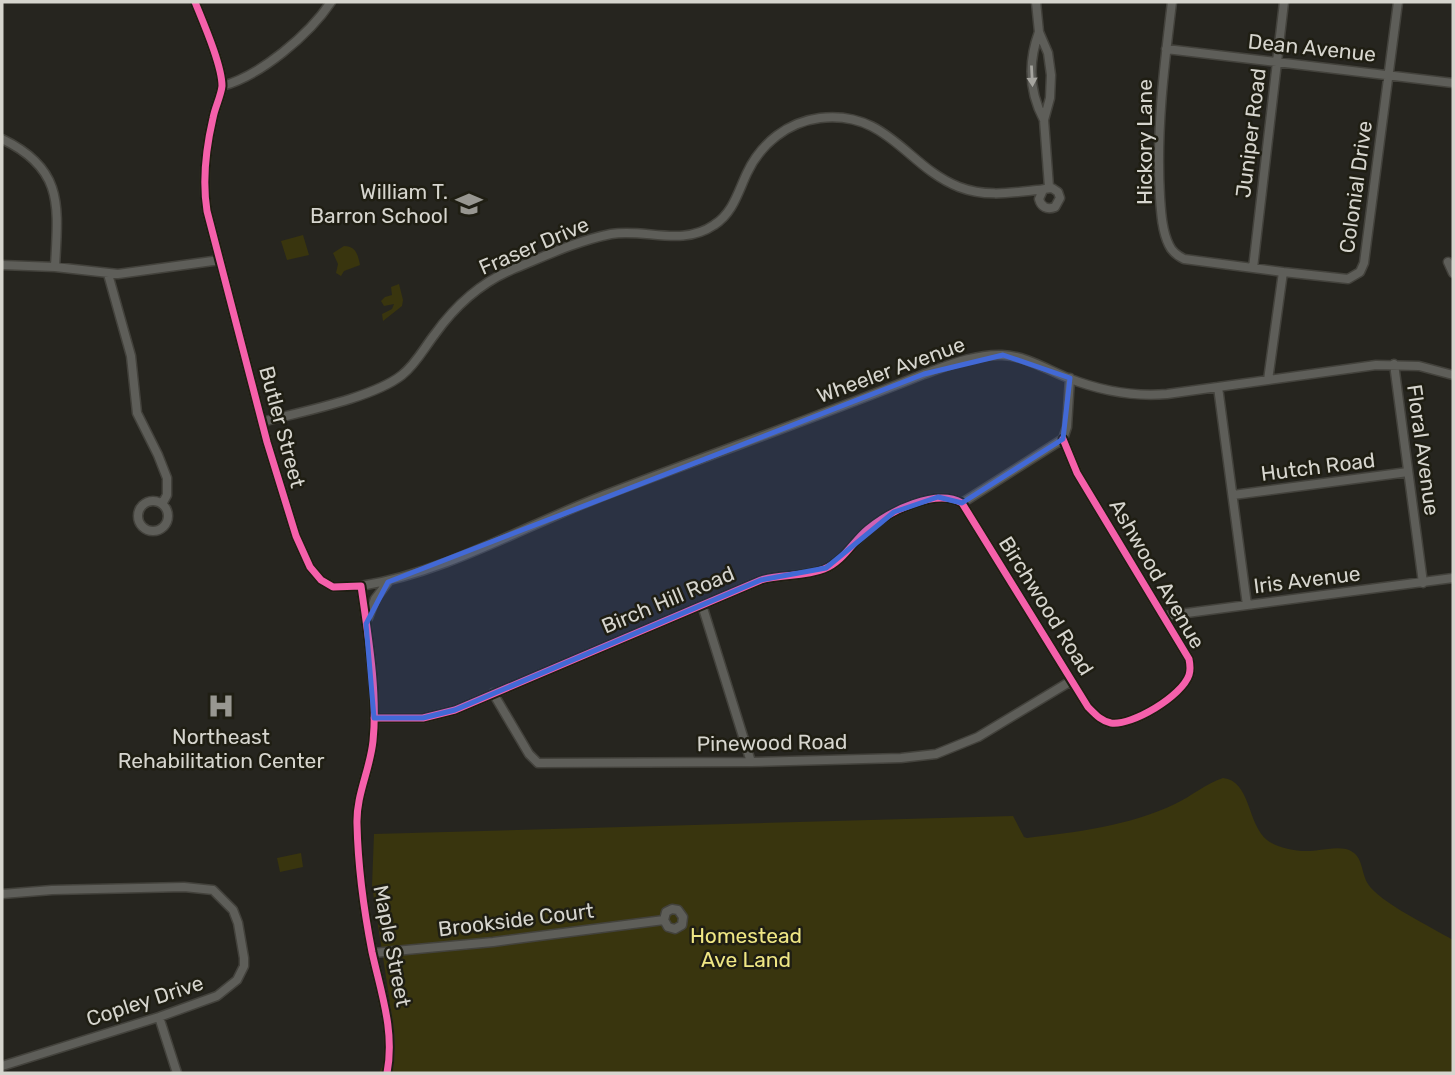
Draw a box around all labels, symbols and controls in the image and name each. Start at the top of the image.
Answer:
street label: Dean Avenue [1247,28,1377,67]
one-way arrow [1027,66,1038,88]
street label: Juniper Road [1230,67,1271,199]
street label: Hickory Lane [1132,79,1157,205]
street label: Colonial Drive [1334,119,1377,255]
place label: William T. Barron School [310,179,448,228]
school or university icon: William T. Barron School [454,189,484,219]
street label: Fraser Drive [475,211,593,280]
street label: Wheeler Avenue [813,331,968,408]
street label: Butler Street [254,363,311,491]
street label: Floral Avenue [1402,383,1445,517]
street label: Hutch Road [1259,447,1377,486]
street label: Ashwood Avenue [1104,494,1210,653]
street label: Birchwood Road [994,532,1099,680]
street label: Birch Hill Road [598,560,738,639]
street label: Iris Avenue [1252,561,1362,598]
hospital icon: Northeast Rehabilitation Center [206,691,236,721]
place label: Northeast Rehabilitation Center [118,724,324,773]
street label: Pinewood Road [696,729,848,756]
street label: Maple Street [368,883,417,1009]
street label: Brookside Court [437,898,595,941]
park label: Homestead Ave Land [690,923,802,972]
street label: Copley Drive [83,970,207,1031]

